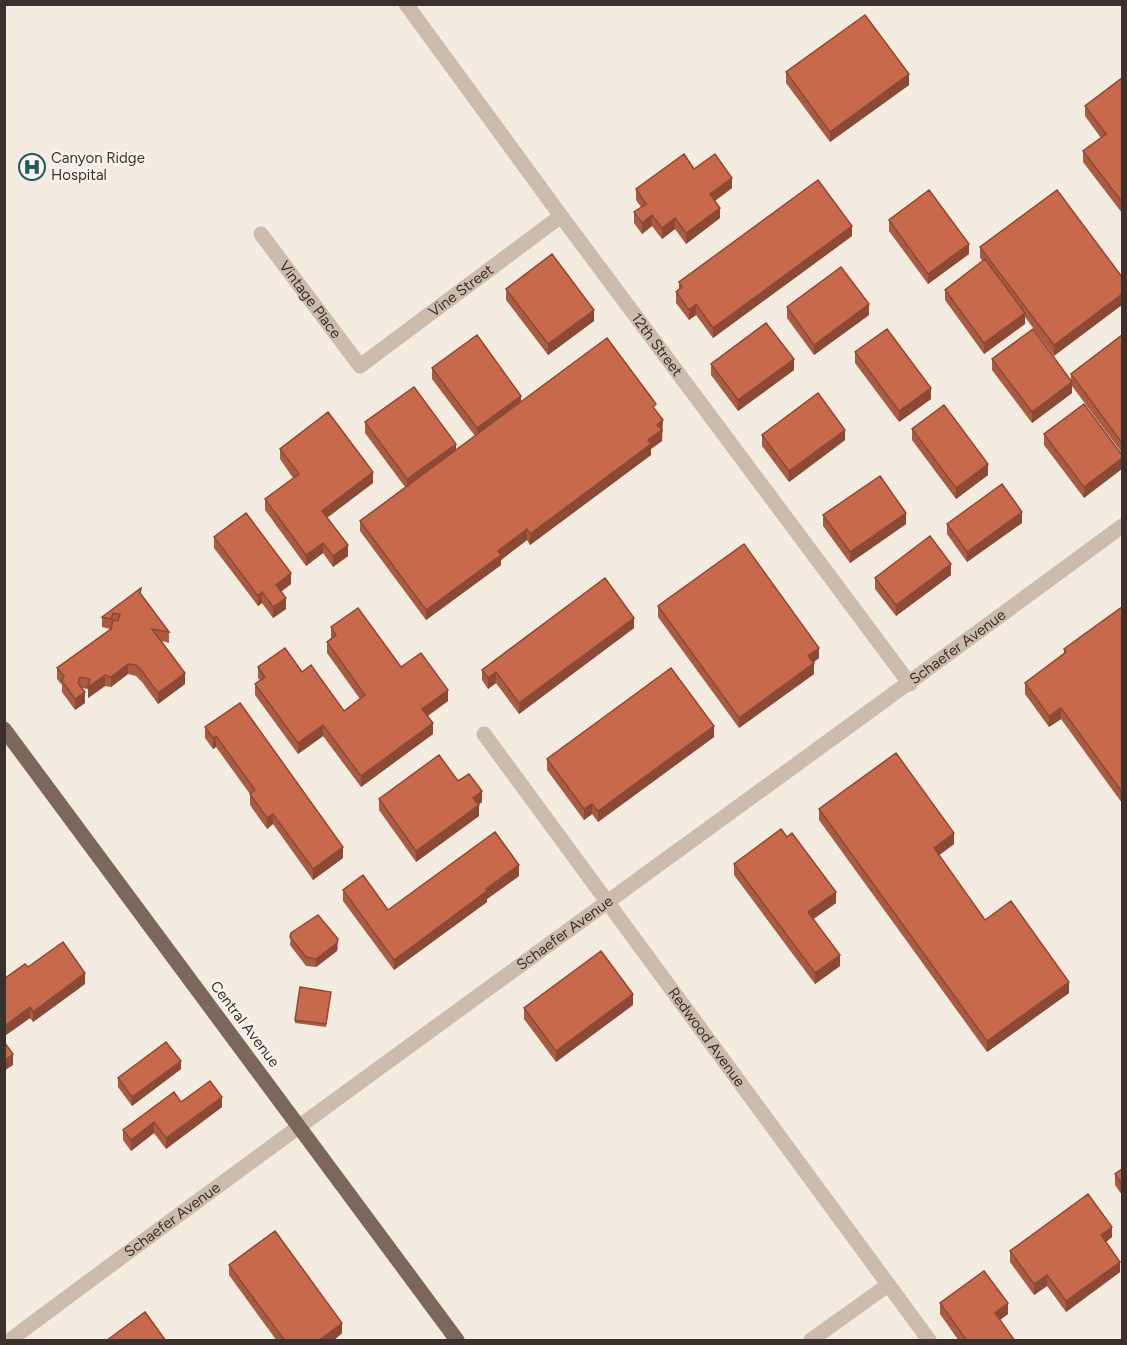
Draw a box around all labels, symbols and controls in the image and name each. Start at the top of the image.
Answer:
place label: Canyon Ridge Hospital [51,149,145,184]
hospital icon: Canyon Ridge Hospital [17,152,47,182]
street label: Vintage Place [275,257,345,342]
street label: Vine Street [425,260,497,321]
street label: 12th Street [627,309,687,380]
street label: Schaefer Avenue [906,606,1009,688]
street label: Schaefer Avenue [513,892,616,974]
street label: Central Avenue [207,977,283,1071]
street label: Redwood Avenue [664,984,749,1090]
street label: Schaefer Avenue [121,1178,224,1261]

